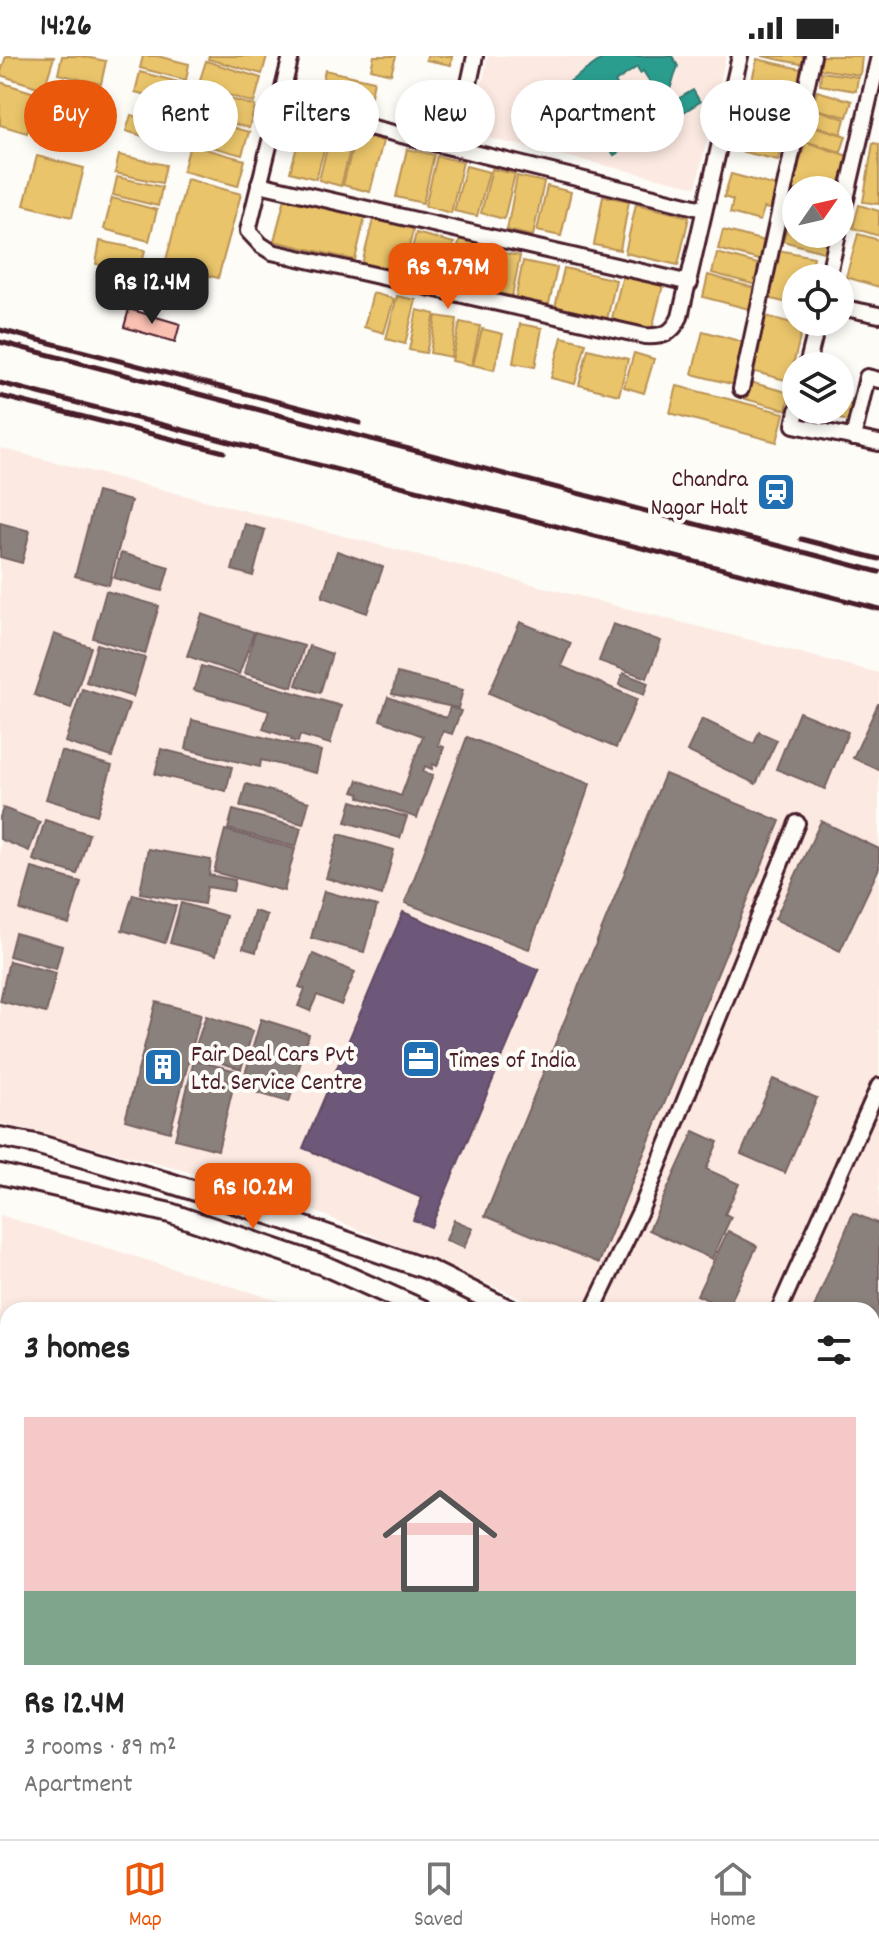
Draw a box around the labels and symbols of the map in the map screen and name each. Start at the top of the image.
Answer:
north arrow [782,176,854,248]
pin: Rs 9.79M [365,243,531,311]
pin: Rs 12.4M [69,258,235,326]
place label: Chandra Nagar Halt [651,464,749,526]
station icon: Chandra Nagar Halt [755,471,797,513]
office icon: Times of India [400,1038,442,1080]
place label: Fair Deal Cars Pvt Ltd. Service Centre [191,1039,362,1101]
place label: Times of India [449,1045,576,1079]
building icon: Fair Deal Cars Pvt Ltd. Service Centre [142,1046,184,1088]
pin: Rs 10.2M [170,1163,336,1231]

